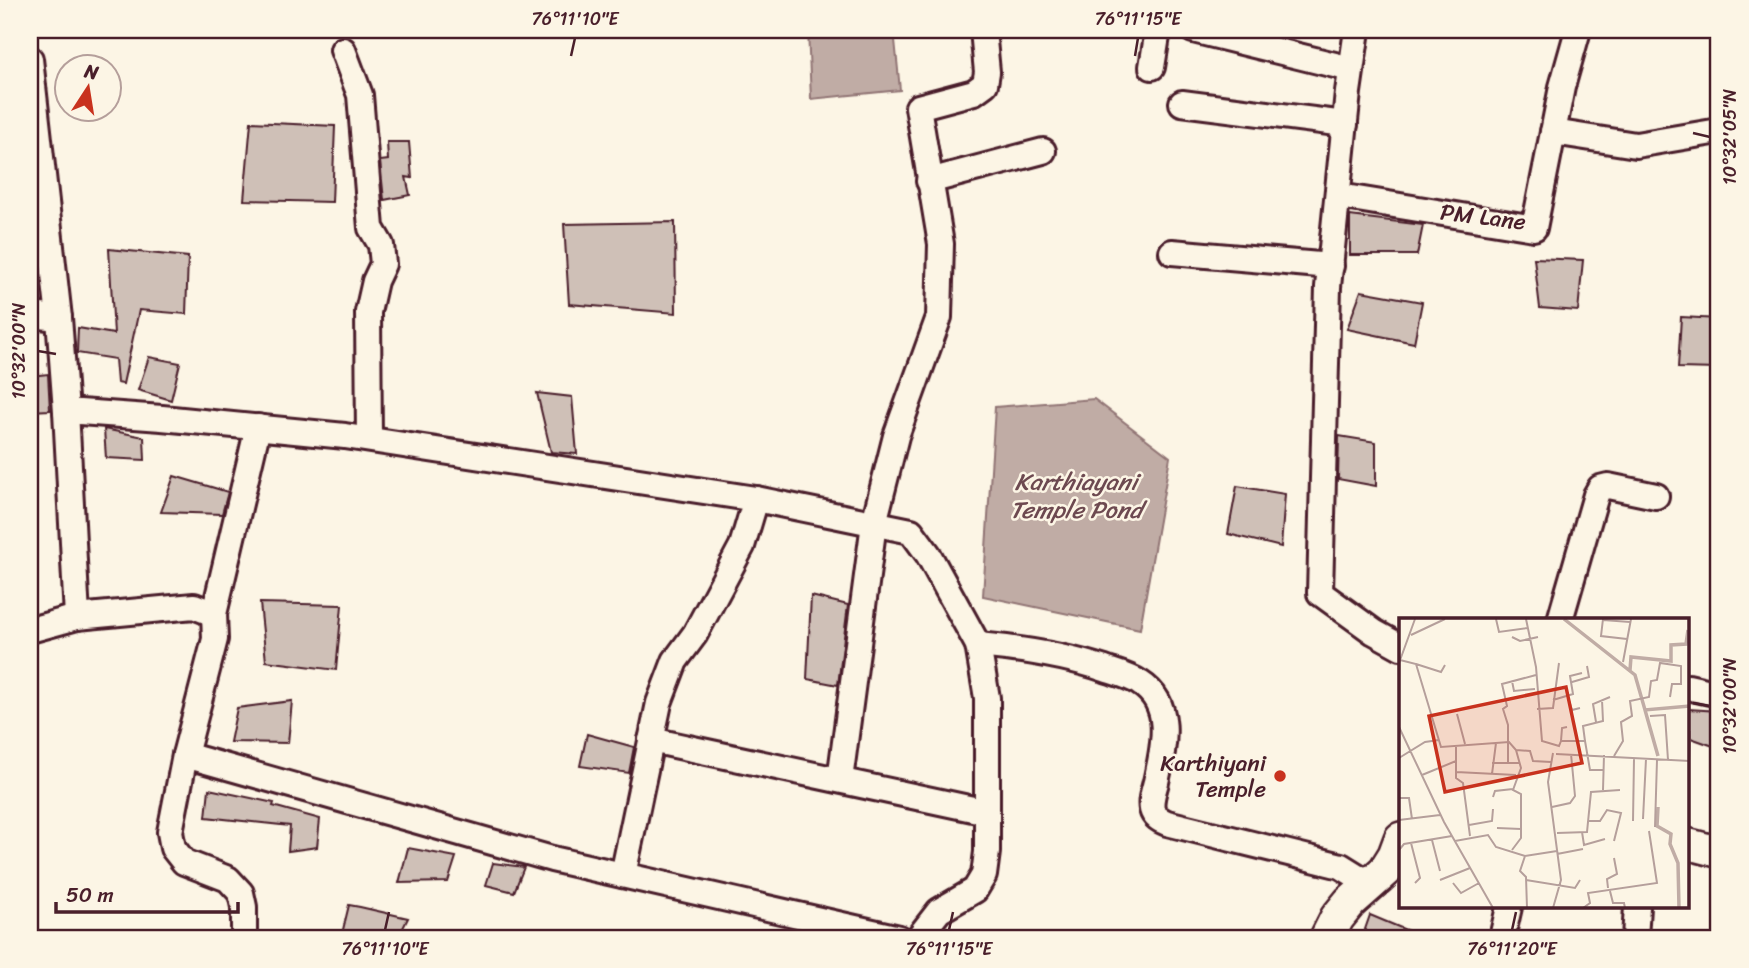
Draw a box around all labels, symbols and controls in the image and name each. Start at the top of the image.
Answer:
text: 76°11'10"E [532,3,619,35]
text: 76°11'15"E [1095,3,1182,35]
north arrow [52,52,122,122]
text: N [81,54,102,90]
text: 10°32'05"N [1714,88,1746,185]
street label: PM Lane [1438,191,1528,243]
text: 10°32'00"N [3,302,35,399]
water label: Karthiayani Temple Pond [1010,461,1148,531]
inset map [1399,618,1690,908]
text: 10°32'00"N [1714,657,1746,754]
place label: Karthiyani Temple [1160,743,1267,810]
marker: Karthiyani Temple [1272,768,1288,784]
scale bar [56,870,238,914]
text: 50 m [66,876,114,914]
text: 76°11'10"E [342,933,429,965]
text: 76°11'15"E [906,933,993,965]
text: 76°11'20"E [1467,933,1558,965]

